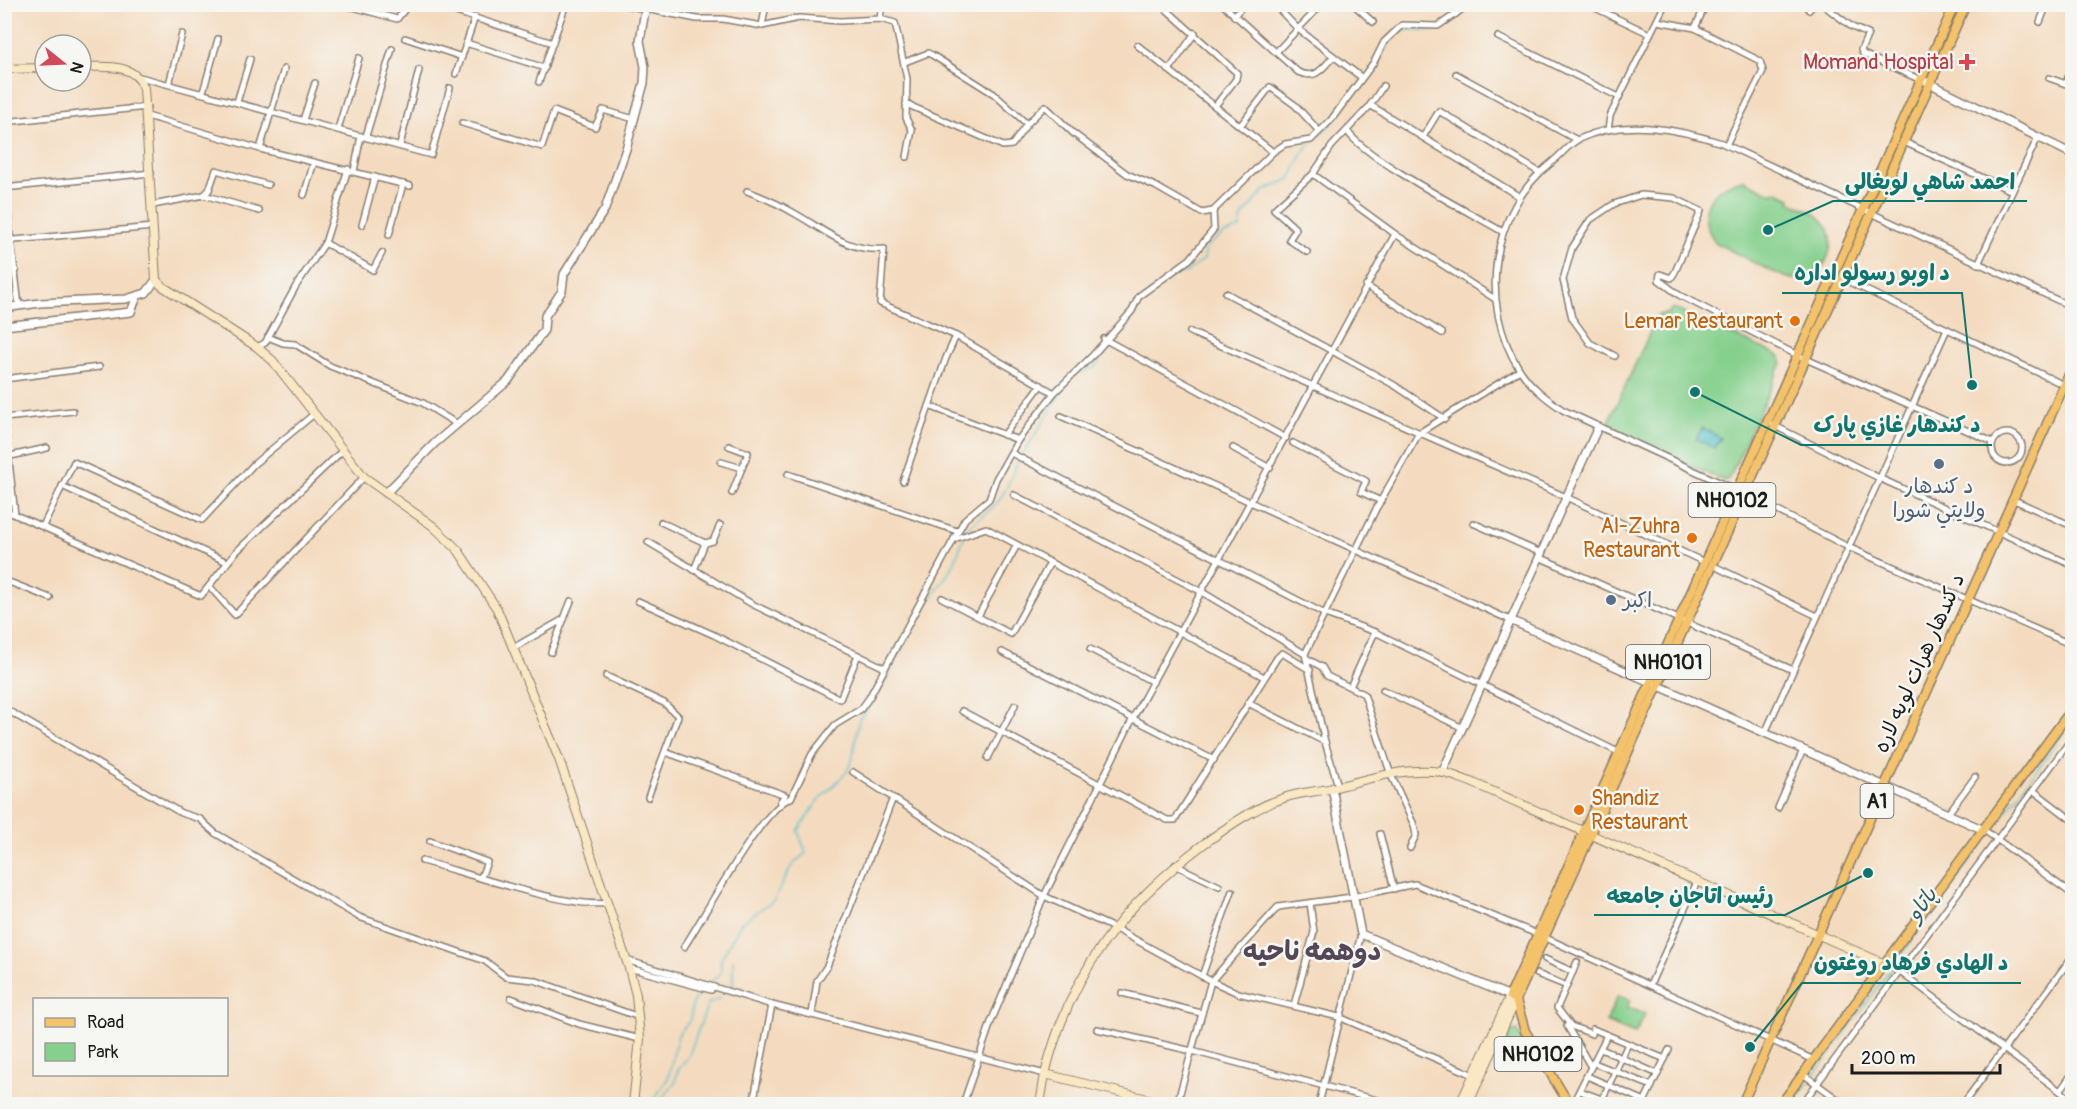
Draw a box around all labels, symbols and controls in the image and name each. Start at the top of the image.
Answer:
north arrow [33,33,93,93]
place label: Momand Hospital [1803,49,1954,76]
marker: Momand Hospital [1958,53,1976,71]
text: N [65,59,87,76]
callout: احمد شاهي لوبغالی [1833,161,2027,201]
text: احمد شاهي لوبغالی [1845,168,2015,201]
callout: د اوبو رسولو اداره [1782,253,1962,293]
text: د اوبو رسولو اداره [1794,259,1950,287]
place label: Lemar Restaurant [1624,308,1784,335]
marker: Lemar Restaurant [1788,314,1802,328]
callout: د کندهار غازي پارک [1801,405,1992,445]
text: د کندهار غازي پارک [1814,411,1980,441]
marker: د کندهار ولايتي شورا [1932,457,1946,471]
place label: د کندهار ولايتي شورا [1893,473,1985,529]
road number: NH0102 [1688,483,1776,517]
place label: Al-Zuhra Restaurant [1583,513,1681,564]
marker: Al-Zuhra Restaurant [1685,531,1699,545]
street label: د کندهار هرات لویه لاره [1868,569,1971,757]
place label: اکبر [1621,587,1652,614]
marker: اکبر [1604,593,1618,607]
road number: NH0101 [1626,645,1710,679]
road number: A1 [1860,784,1894,818]
place label: Shandiz Restaurant [1591,785,1689,836]
marker: Shandiz Restaurant [1572,803,1586,817]
callout: رئيس اتاجان جامعه [1594,875,1785,915]
text: رئيس اتاجان جامعه [1606,882,1774,910]
water label: پاتاو [1898,882,1944,929]
district label: دوهمه ناحیه [1243,935,1381,968]
callout: د الهادي فرهاد روغتون [1802,943,2021,983]
text: د الهادي فرهاد روغتون [1814,949,2008,979]
legend [33,998,228,1076]
text: Road [87,1011,124,1034]
road number: NH0102 [1494,1037,1582,1071]
scale bar [1852,1037,2000,1075]
text: Park [87,1041,119,1064]
text: 200 m [1861,1047,1916,1070]

